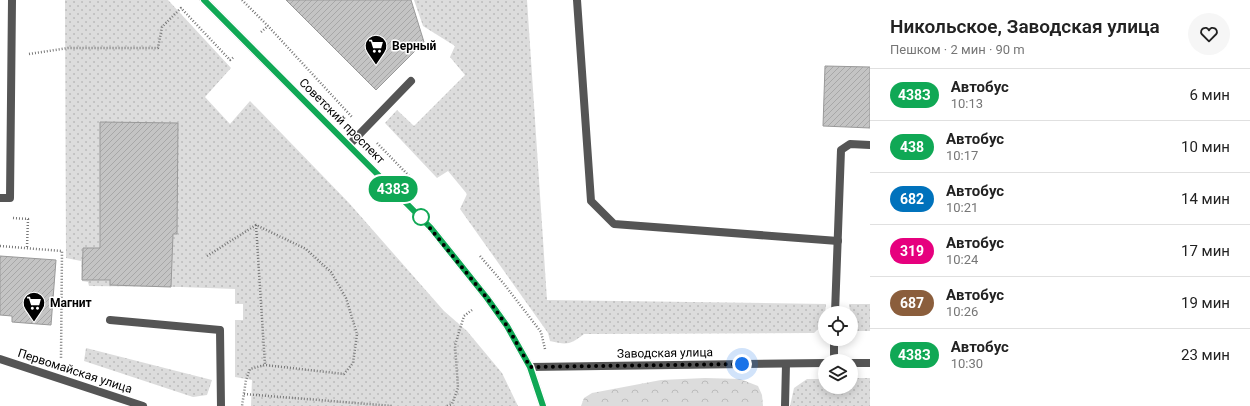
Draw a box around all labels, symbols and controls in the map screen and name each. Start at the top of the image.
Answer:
button: heart [1188,13,1230,55]
text: Никольское, Заводская улица [890,15,1160,38]
supermarket icon: Верный [363,33,389,66]
place label: Верный [392,39,437,53]
text: Пешком · 2 мин · 90 m [890,42,1025,57]
street label: Советский проспект [296,75,388,167]
text: Автобус [951,78,1009,96]
text: 6 мин [1189,86,1230,104]
text: 438З [898,87,931,103]
text: 10:13 [951,96,983,111]
text: Автобус [946,130,1004,148]
text: 10 мин [1181,138,1230,156]
text: 438 [900,139,924,155]
text: 10:17 [946,148,978,163]
line badge: 438З [365,176,421,202]
text: 438З [377,181,409,197]
text: Автобус [946,182,1004,200]
text: 14 мин [1181,190,1230,208]
text: 682 [900,191,924,207]
text: 10:21 [946,200,978,215]
unlabelled marker [412,208,430,226]
text: Автобус [946,234,1004,252]
text: 17 мин [1181,242,1230,260]
text: 319 [900,243,924,259]
text: 10:24 [946,252,978,267]
text: Автобус [946,286,1004,304]
supermarket icon: Магнит [21,290,47,323]
text: 19 мин [1181,294,1230,312]
text: 687 [900,295,924,311]
place label: Магнит [50,296,92,310]
text: 10:26 [946,304,978,319]
map controls [818,306,858,394]
button: locate [818,306,858,346]
text: Автобус [951,338,1009,356]
street label: Заводская улица [617,345,713,361]
street label: Первомайская улица [16,346,134,396]
text: 23 мин [1181,346,1230,364]
text: 438З [898,347,931,363]
your location [732,354,752,374]
button: layers [818,354,858,394]
text: 10:30 [951,356,983,371]

